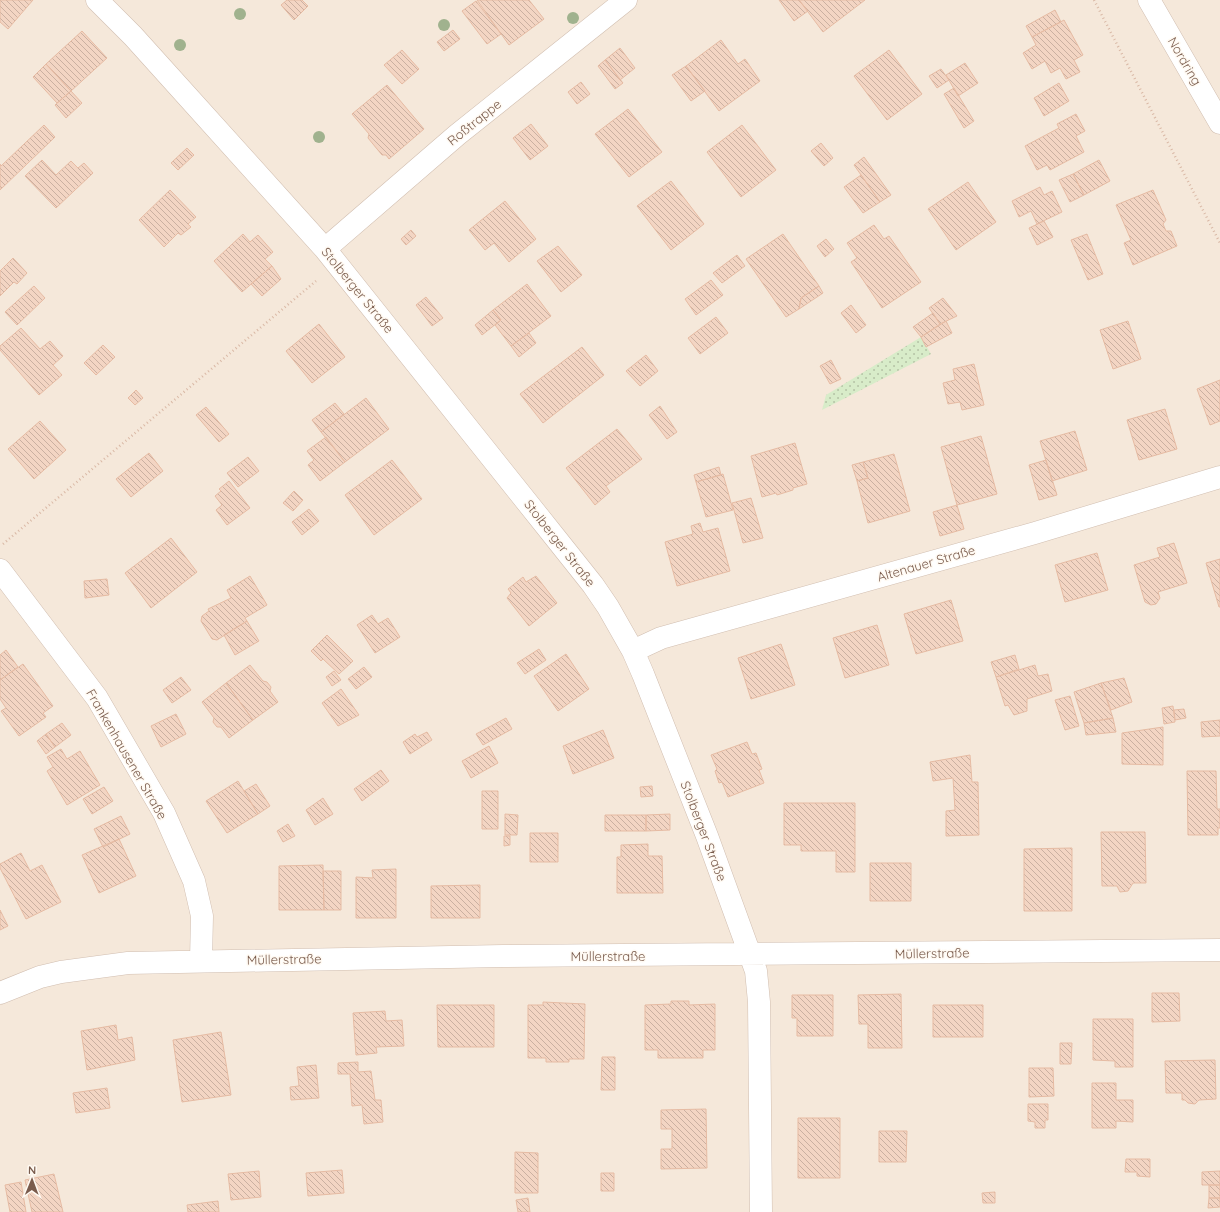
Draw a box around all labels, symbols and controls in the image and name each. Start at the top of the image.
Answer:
street label: Nordring [1165,34,1205,88]
street label: Roßtrappe [444,95,504,149]
street label: Stolberger Straße [318,244,398,336]
street label: Stolberger Straße [521,496,599,590]
street label: Altenauer Straße [875,541,977,585]
street label: Frankenhausener Straße [83,686,171,822]
street label: Stolberger Straße [678,779,730,883]
street label: Müllerstraße [894,944,970,962]
street label: Müllerstraße [571,948,645,964]
street label: Müllerstraße [246,950,322,968]
north arrow [12,1160,52,1200]
text: N [28,1163,36,1177]

